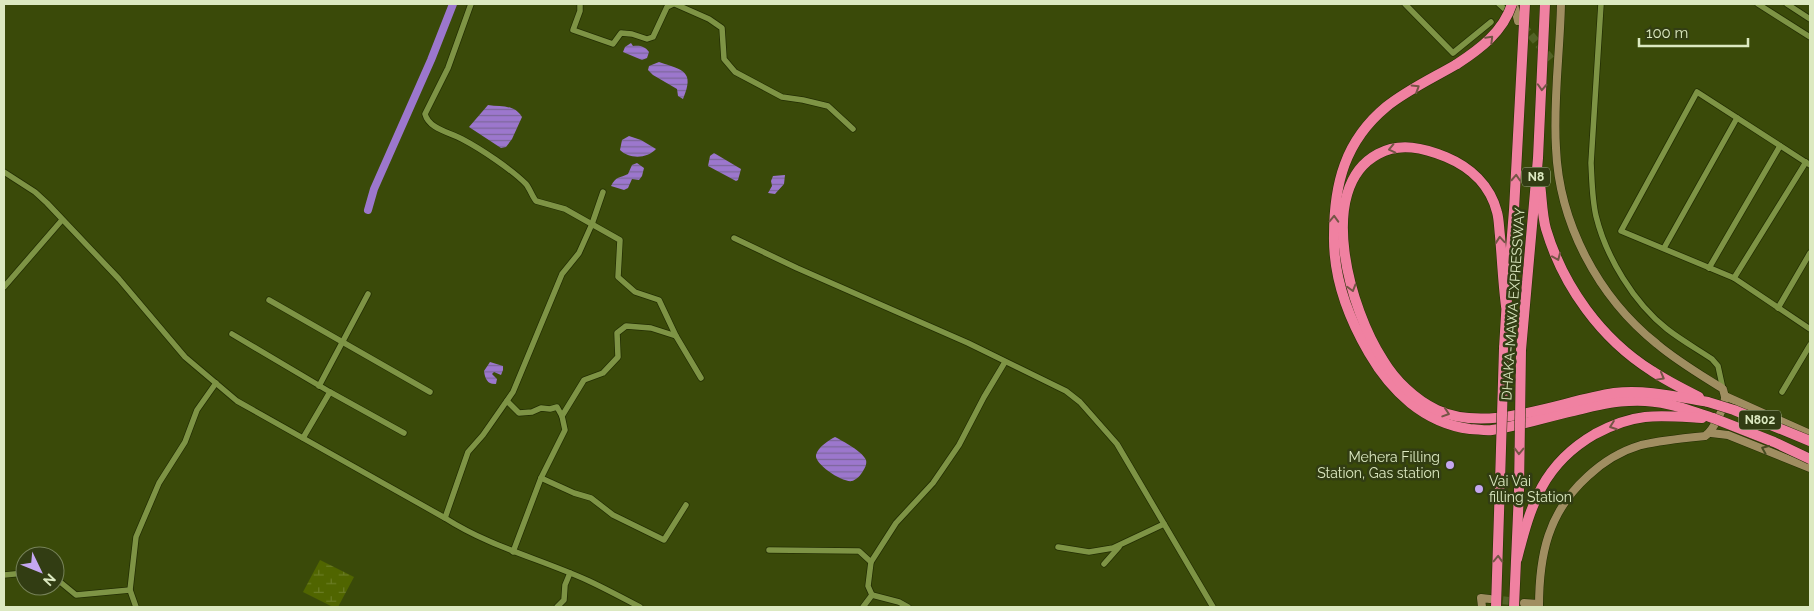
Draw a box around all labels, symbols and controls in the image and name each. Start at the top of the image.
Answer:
scale bar [1639,15,1748,47]
text: 100 m [1646,24,1688,42]
one-way arrow [1484,36,1493,45]
one-way arrow [1536,84,1547,92]
one-way arrow [1410,85,1419,94]
one-way arrow [1387,143,1396,154]
road number: N8 [1522,168,1550,186]
one-way arrow [1511,173,1522,181]
street label: DHAKA-MAWA EXPRESSWAY [1498,207,1528,401]
one-way arrow [1329,215,1339,222]
one-way arrow [1495,236,1506,244]
one-way arrow [1551,252,1561,260]
one-way arrow [1347,283,1357,292]
one-way arrow [1656,370,1665,380]
one-way arrow [1441,407,1449,417]
road number: N802 [1739,410,1781,430]
one-way arrow [1609,420,1618,430]
one-way arrow [1762,444,1770,454]
one-way arrow [1514,447,1525,455]
place label: Mehera Filling Station, Gas station [1317,449,1440,481]
marker: Mehera Filling Station, Gas station [1444,459,1456,471]
place label: Vai Vai filling Station [1489,473,1572,505]
marker: Vai Vai filling Station [1473,483,1485,495]
north arrow [15,546,65,596]
one-way arrow [1493,554,1503,562]
text: N [40,571,59,589]

